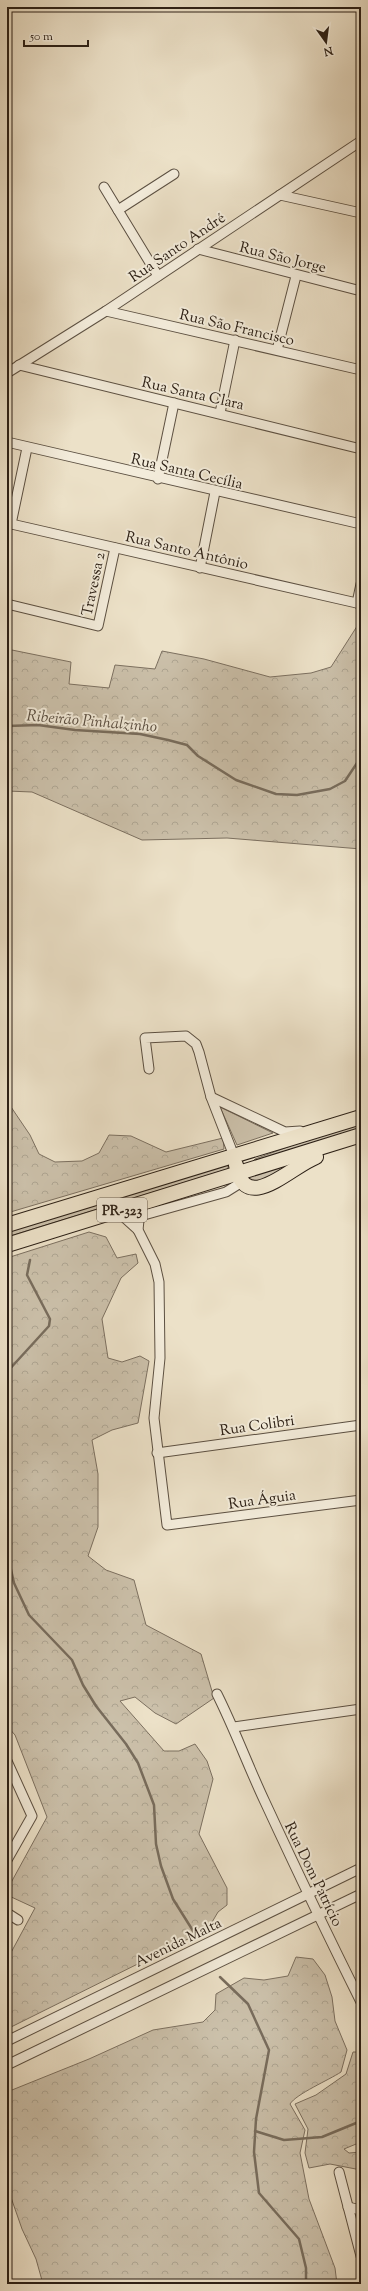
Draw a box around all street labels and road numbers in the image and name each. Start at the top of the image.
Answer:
street label: Rua Santo André [126,208,230,288]
street label: Rua São Jorge [237,238,328,279]
street label: Rua São Francisco [177,305,296,352]
street label: Rua Santa Clara [139,372,246,416]
street label: Rua Santa Cecília [129,449,245,496]
street label: Rua Santo Antônio [123,527,250,576]
street label: Travessa 2 [77,550,111,618]
road number: PR-323 [97,1198,147,1222]
street label: Rua Colibri [218,1411,296,1442]
street label: Rua Águia [227,1484,297,1516]
street label: Rua Dom Patrício [278,1819,347,1930]
street label: Avenida Malta [132,1913,226,1973]

